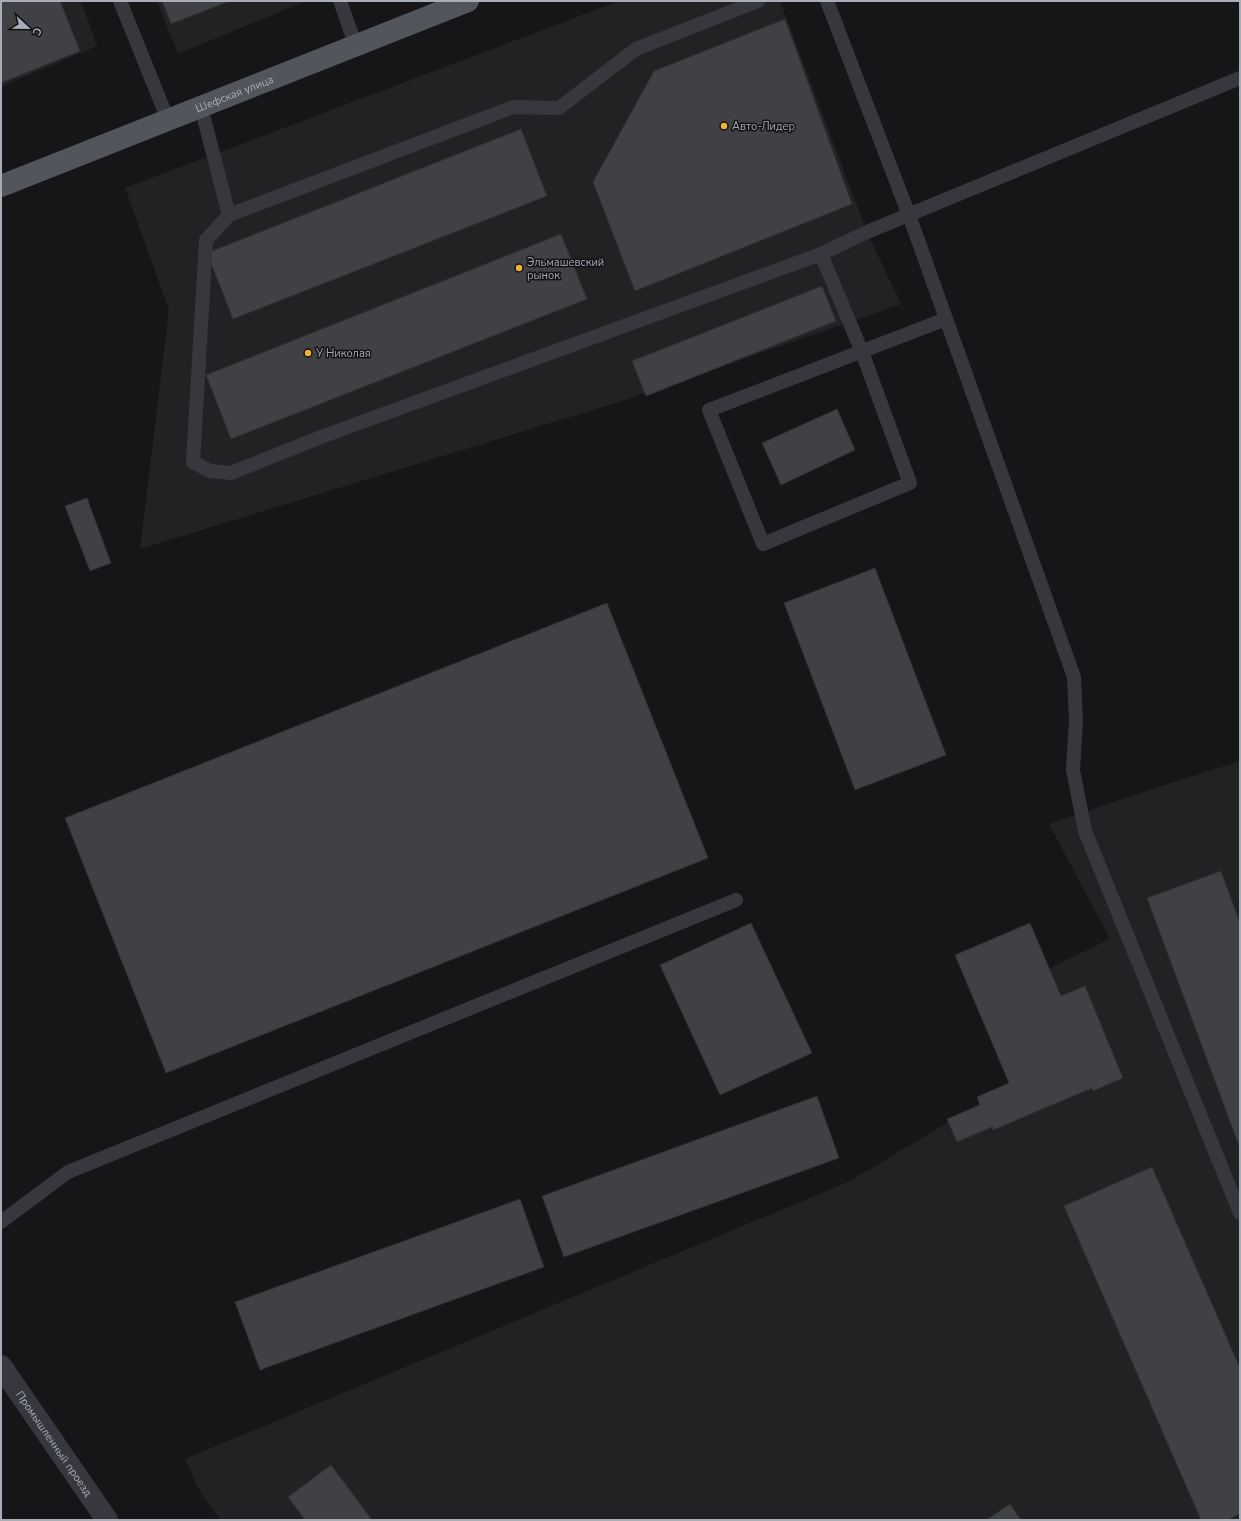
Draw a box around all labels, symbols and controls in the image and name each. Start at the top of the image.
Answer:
north arrow [8,8,48,48]
text: С [28,25,45,38]
street label: Шефская улица [193,72,276,116]
place label: Авто-Лидер [732,119,795,134]
marker: Авто-Лидер [719,121,729,131]
place label: Эльмашевский рынок [527,255,604,283]
marker: Эльмашевский рынок [514,263,524,273]
place label: У Николая [315,346,371,361]
marker: У Николая [303,348,313,358]
street label: Промышленный проезд [12,1388,96,1500]

